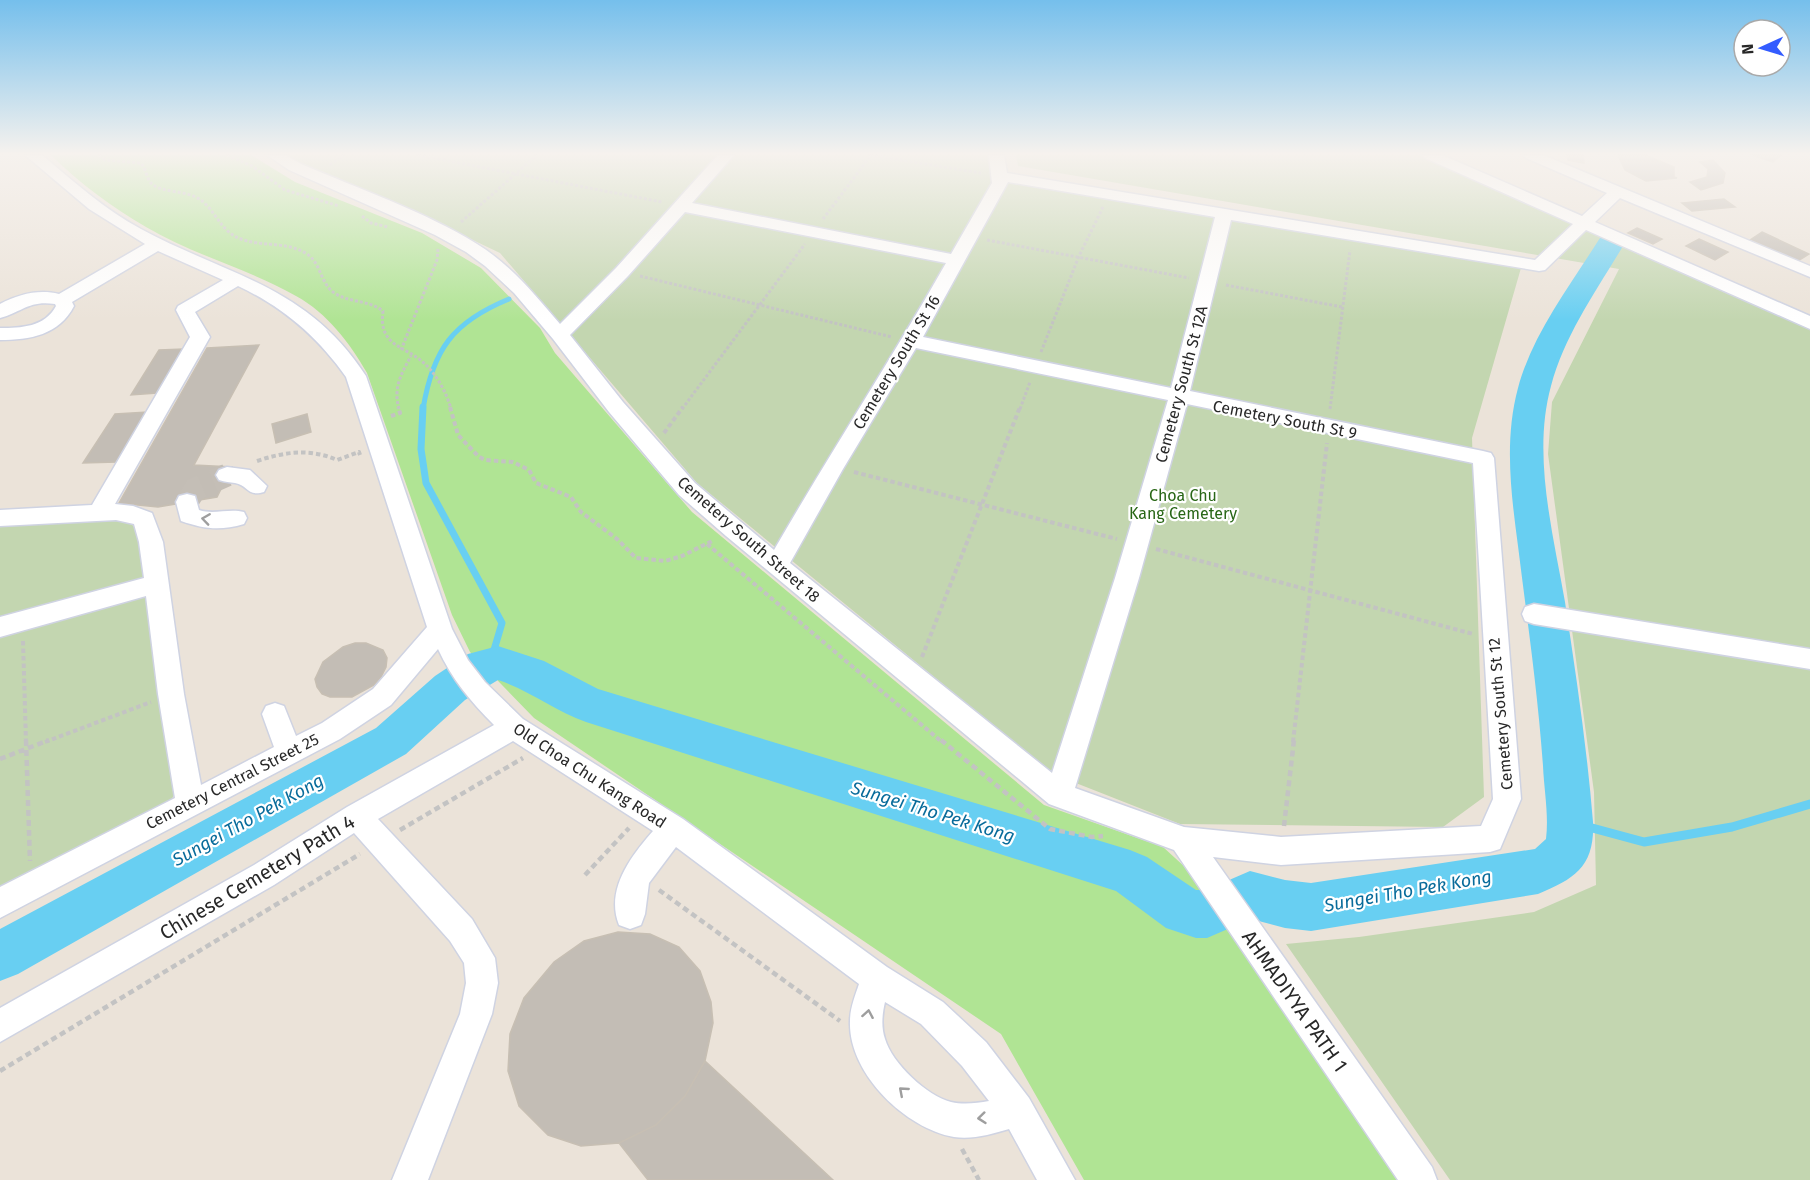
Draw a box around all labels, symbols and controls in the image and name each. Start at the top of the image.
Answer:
north arrow [1732,18,1792,78]
text: N [1738,43,1757,55]
street label: Cemetery South St 16 [849,292,944,433]
street label: Cemetery South St 12A [1151,303,1212,465]
street label: Cemetery South St 9 [1211,396,1358,443]
street label: Cemetery South Street 18 [674,472,824,607]
park label: Choa Chu Kang Cemetery [1129,486,1237,523]
one-way arrow [201,513,211,526]
street label: Cemetery South St 12 [1484,637,1517,791]
street label: Old Choa Chu Kang Road [510,719,670,832]
street label: Cemetery Central Street 25 [143,730,322,833]
water label: Sungei Tho Pek Kong [168,769,328,871]
water label: Sungei Tho Pek Kong [848,776,1017,847]
street label: Chinese Cemetery Path 4 [155,809,359,945]
water label: Sungei Tho Pek Kong [1322,865,1494,917]
street label: AHMADIYYA PATH 1 [1237,926,1353,1076]
one-way arrow [862,1009,874,1019]
one-way arrow [898,1087,909,1098]
one-way arrow [977,1111,986,1124]

